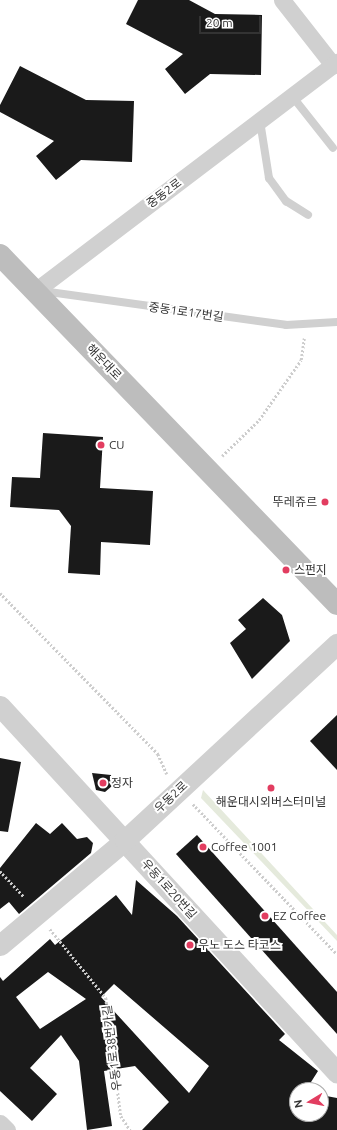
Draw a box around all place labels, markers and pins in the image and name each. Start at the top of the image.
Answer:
place label: CU [109,438,125,452]
marker: CU [96,440,106,450]
place label: 뚜레쥬르 [273,495,317,509]
marker: 뚜레쥬르 [320,497,330,507]
place label: 스펀지 [294,563,327,577]
marker: 스펀지 [281,565,291,575]
place label: 정자 [111,776,133,790]
marker: 정자 [98,778,108,788]
marker: 해운대시외버스터미널 [266,783,276,793]
place label: 해운대시외버스터미널 [216,795,326,809]
place label: Coffee 1001 [211,840,278,854]
marker: Coffee 1001 [198,842,208,852]
place label: EZ Coffee [273,909,326,923]
marker: EZ Coffee [260,911,270,921]
place label: 우노 도스 타코스 [198,938,281,952]
marker: 우노 도스 타코스 [185,940,195,950]

